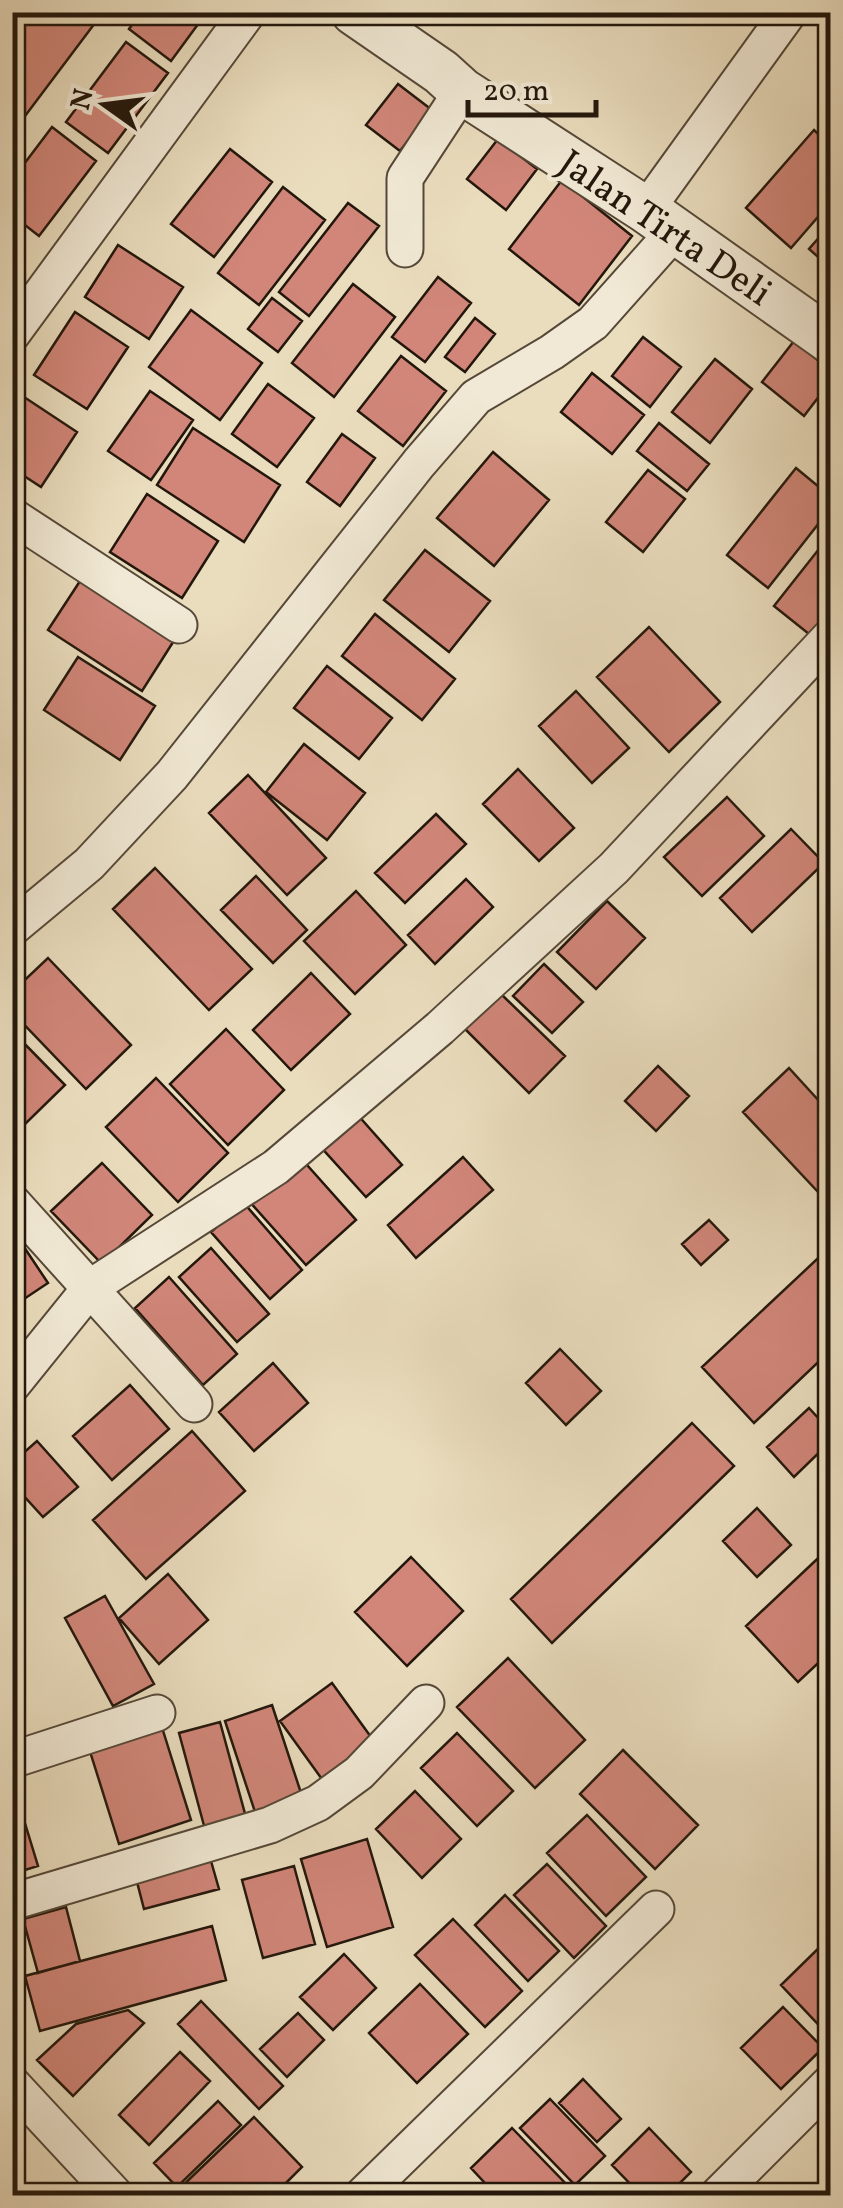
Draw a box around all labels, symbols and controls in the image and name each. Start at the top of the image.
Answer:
north arrow [55,55,155,155]
scale bar [468,55,596,117]
text: 20 m [483,71,549,113]
text: N [62,85,105,114]
street label: Jalan Tirta Deli [547,139,781,321]

